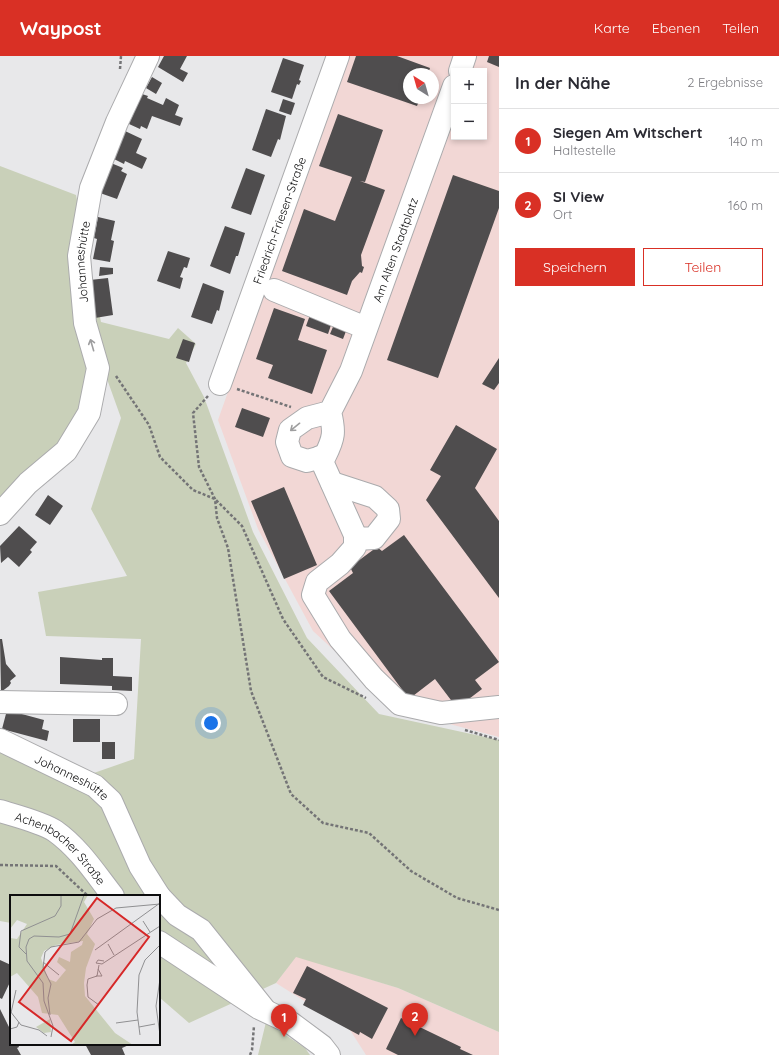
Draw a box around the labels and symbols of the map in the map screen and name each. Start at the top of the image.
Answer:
north arrow [403,68,439,104]
street label: Friedrich-Friesen-Straße [249,154,309,286]
street label: Am Alten Stadtplatz [369,195,421,304]
street label: Johanneshütte [71,219,93,304]
one-way arrow [88,339,95,352]
one-way arrow [290,422,300,431]
your location [201,713,221,733]
street label: Johanneshütte [32,750,113,803]
street label: Achenbacher Straße [13,808,109,888]
inset map [10,895,160,1045]
pin: 2 [402,1003,428,1036]
pin: 1 [271,1004,297,1037]

